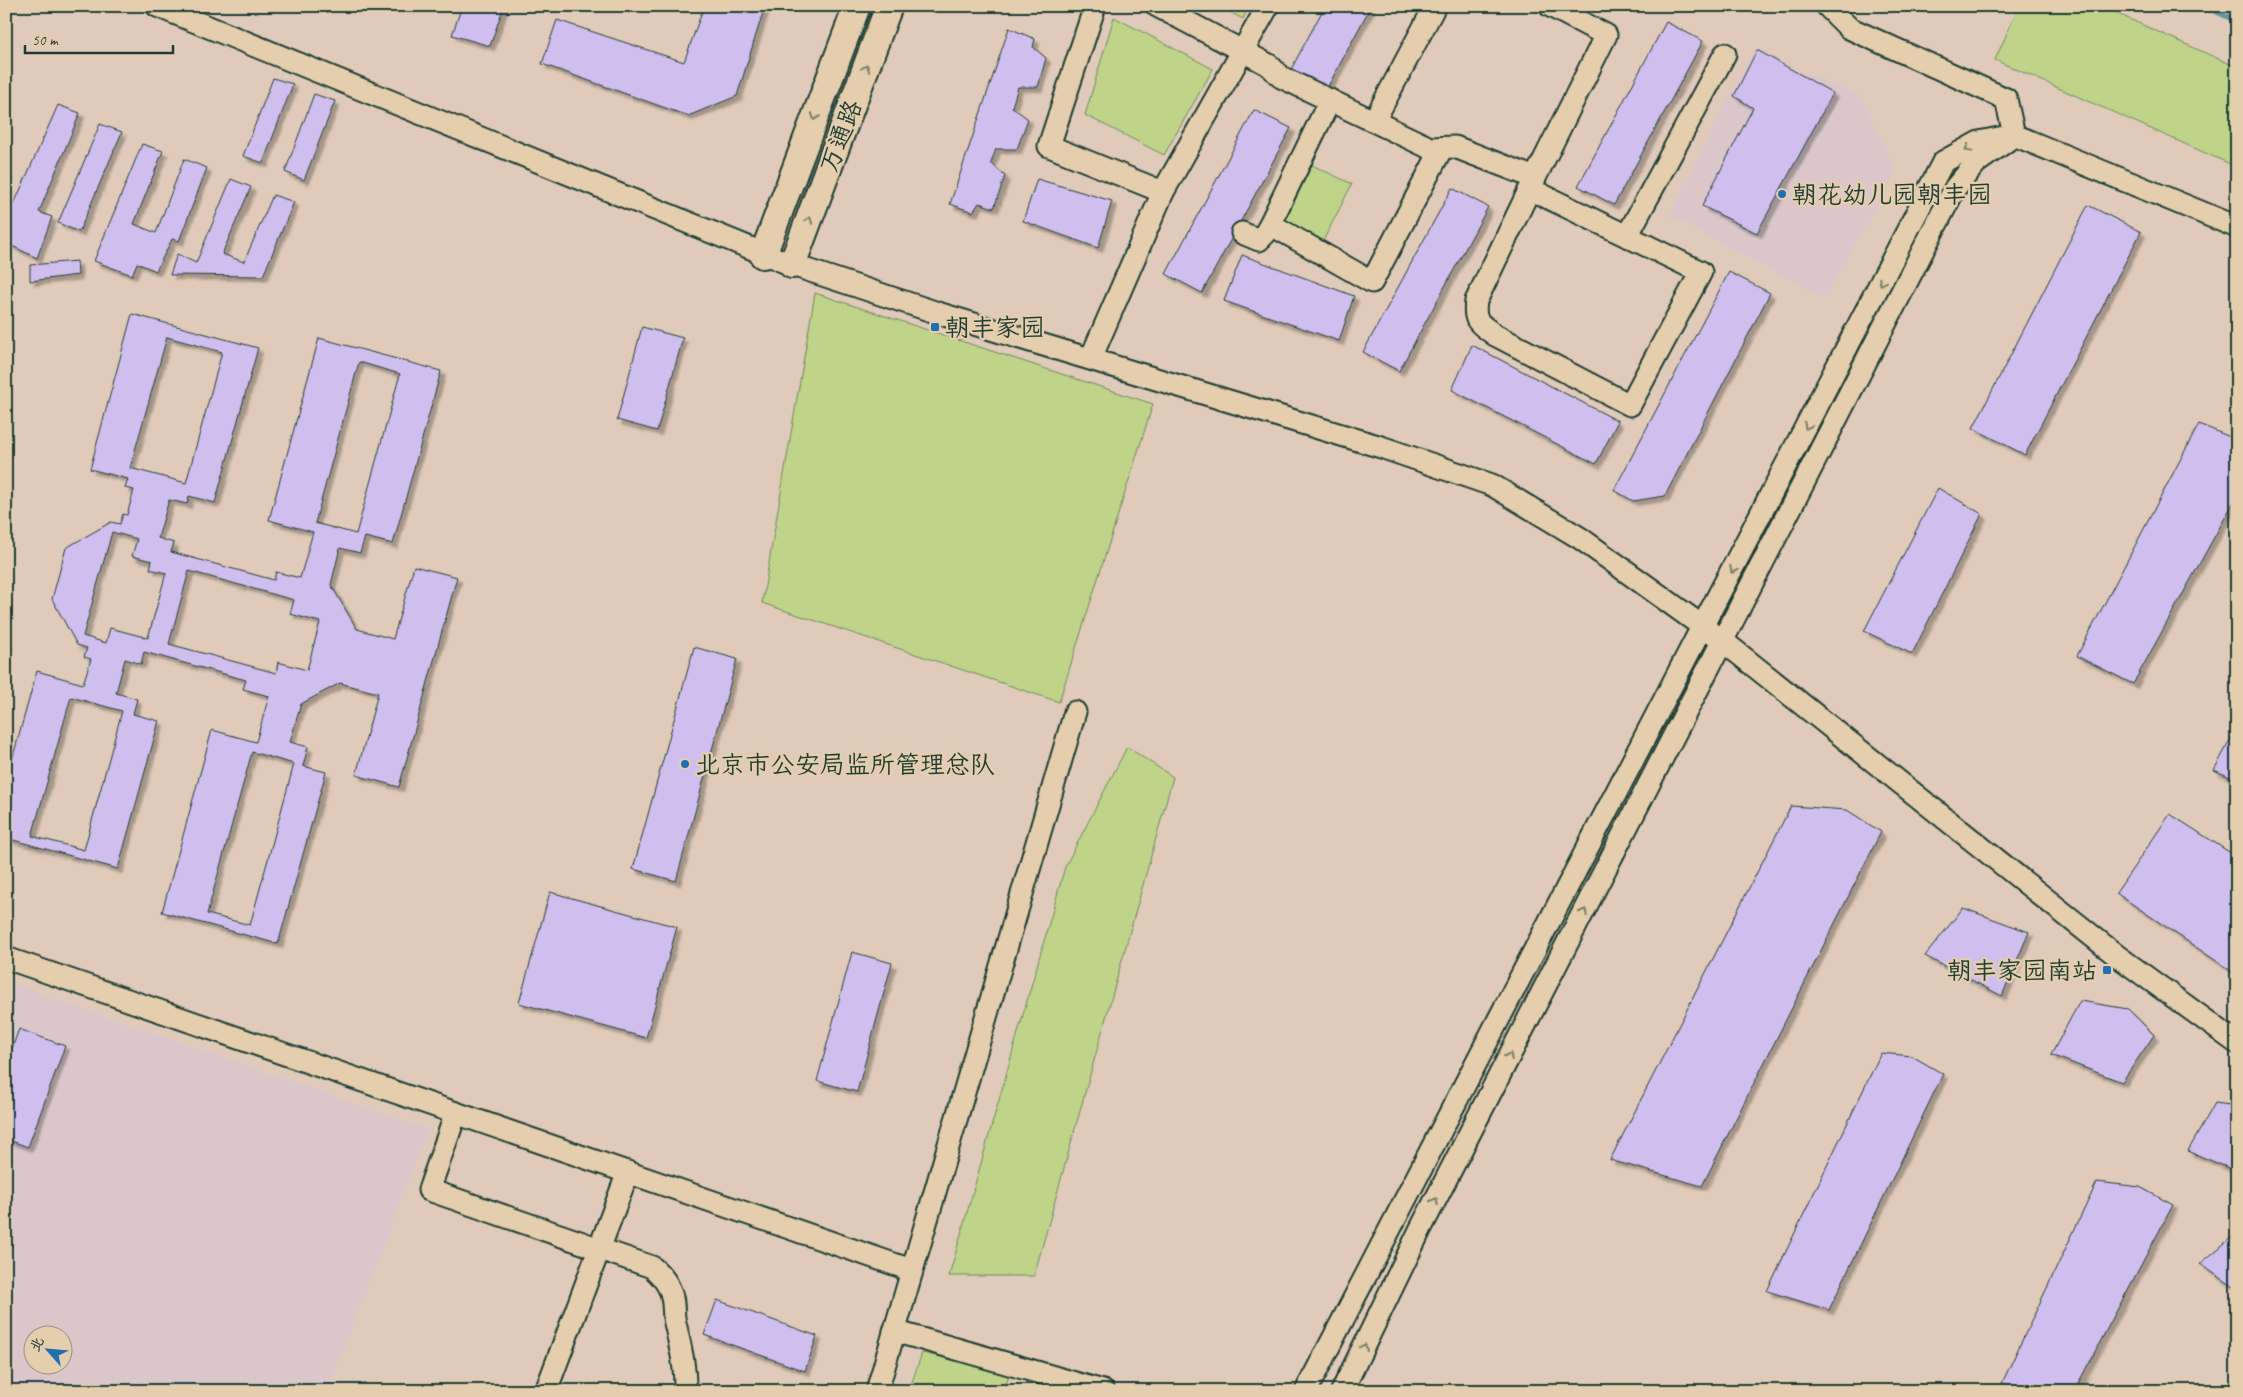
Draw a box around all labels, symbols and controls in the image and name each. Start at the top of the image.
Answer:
scale bar [25,22,172,54]
text: 50 m [32,31,59,50]
one-way arrow [860,64,870,72]
street label: 万通路 [813,96,869,177]
one-way arrow [811,112,821,121]
one-way arrow [1964,142,1973,152]
place label: 朝花幼儿园朝丰园 [1792,179,1992,211]
marker: 朝花幼儿园朝丰园 [1776,188,1788,200]
one-way arrow [803,216,813,224]
one-way arrow [1878,276,1888,285]
place label: 朝丰家园 [945,312,1045,344]
marker: 朝丰家园 [929,321,941,333]
one-way arrow [1803,421,1813,430]
one-way arrow [1729,565,1739,574]
place label: 北京市公安局监所管理总队 [695,749,995,781]
marker: 北京市公安局监所管理总队 [679,758,691,770]
one-way arrow [1578,908,1588,917]
place label: 朝丰家园南站 [1947,955,2097,987]
marker: 朝丰家园南站 [2101,964,2113,976]
one-way arrow [1503,1053,1513,1062]
one-way arrow [1429,1197,1439,1206]
north arrow [22,1324,72,1374]
text: 北 [26,1334,48,1354]
one-way arrow [1357,1343,1368,1352]

